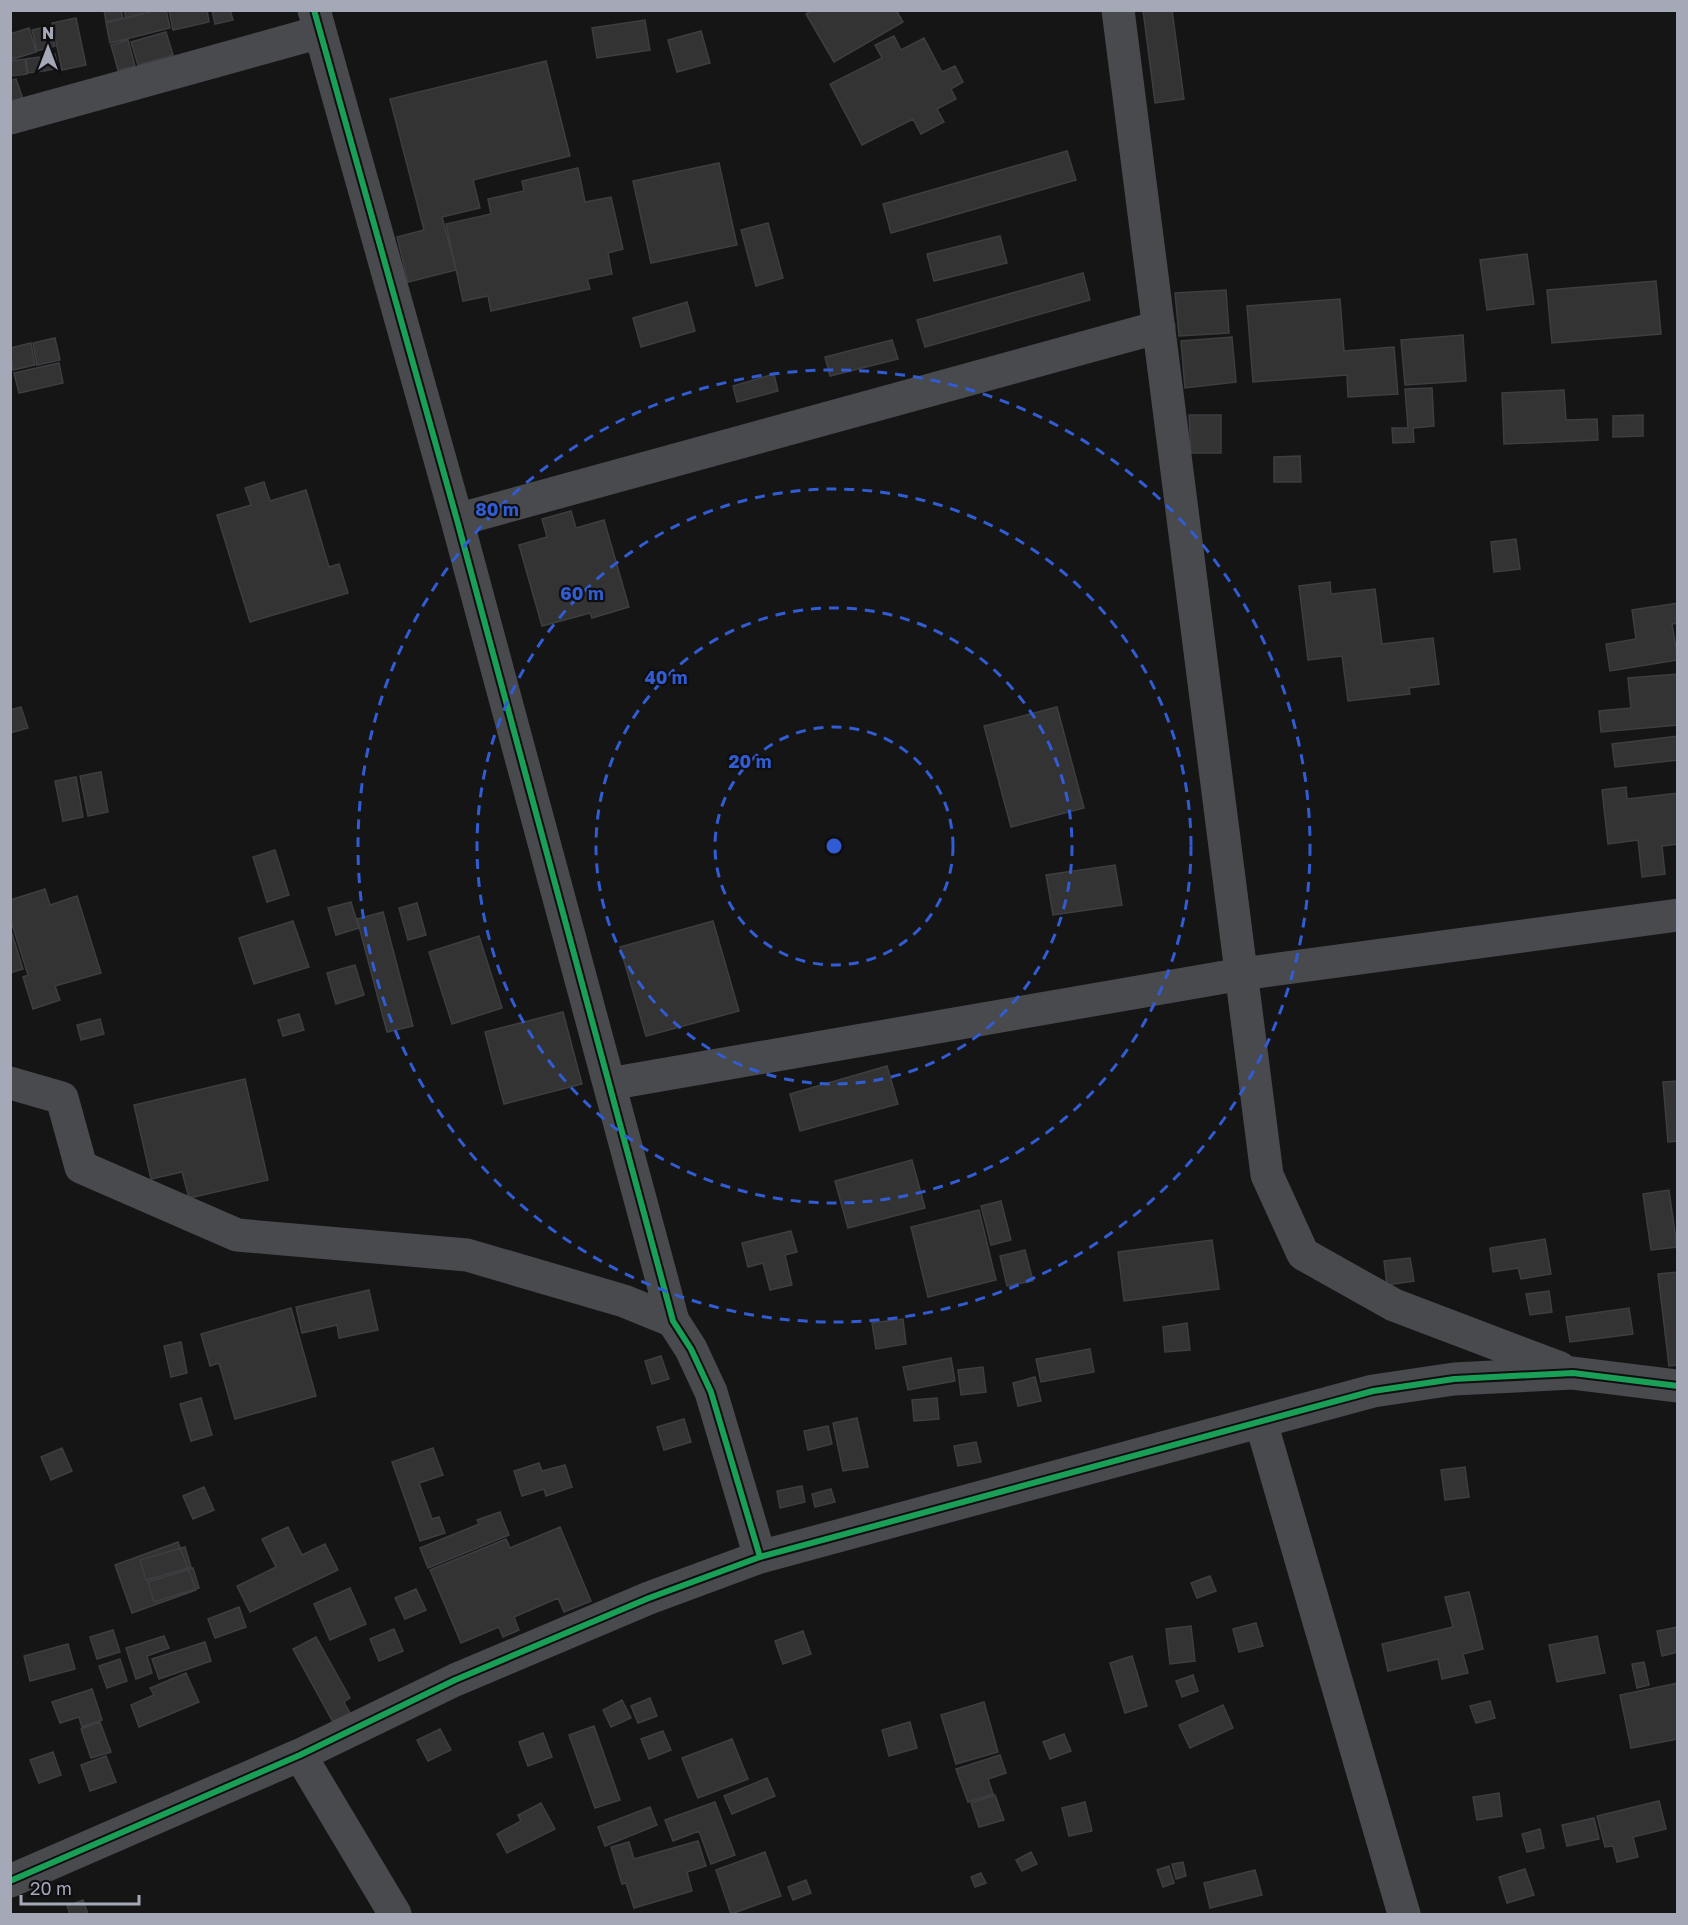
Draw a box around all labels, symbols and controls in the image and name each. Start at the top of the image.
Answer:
north arrow [18,18,78,78]
text: N [42,23,54,43]
text: 80 m [475,498,519,520]
text: 60 m [560,582,604,604]
text: 40 m [644,666,688,688]
text: 20 m [729,750,771,772]
centre of rings [824,836,844,856]
scale bar [21,1868,140,1906]
text: 20 m [30,1877,72,1899]

